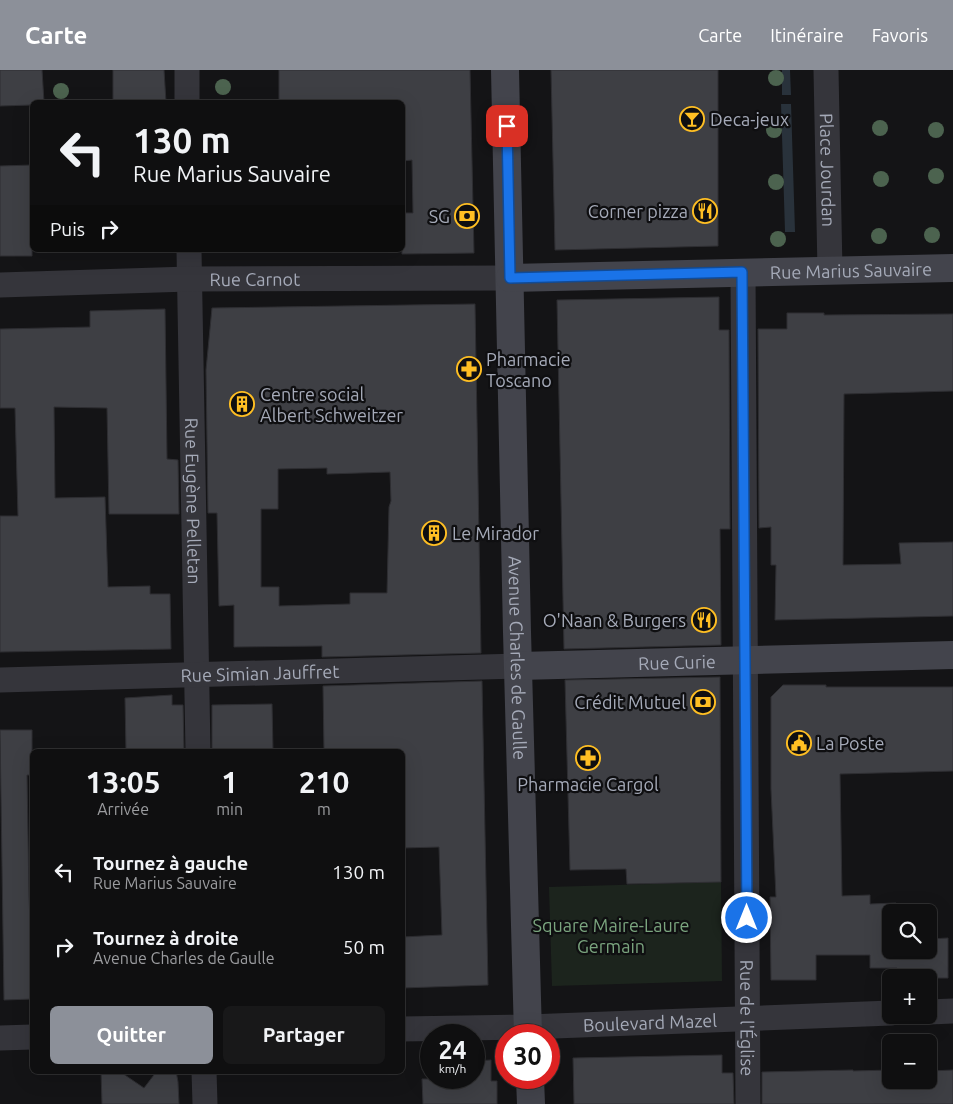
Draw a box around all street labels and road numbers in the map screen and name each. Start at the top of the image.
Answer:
street label: Place Jourdan [817,113,839,227]
street label: Rue Marius Sauvaire [770,258,932,282]
street label: Rue Carnot [210,269,300,289]
street label: Rue Eugène Pelletan [182,417,205,585]
street label: Avenue Charles de Gaulle [505,556,530,760]
street label: Rue Curie [638,651,716,673]
street label: Rue Simian Jauffret [180,661,340,685]
street label: Rue de l'Église [737,960,759,1076]
street label: Boulevard Mazel [582,1010,718,1035]

